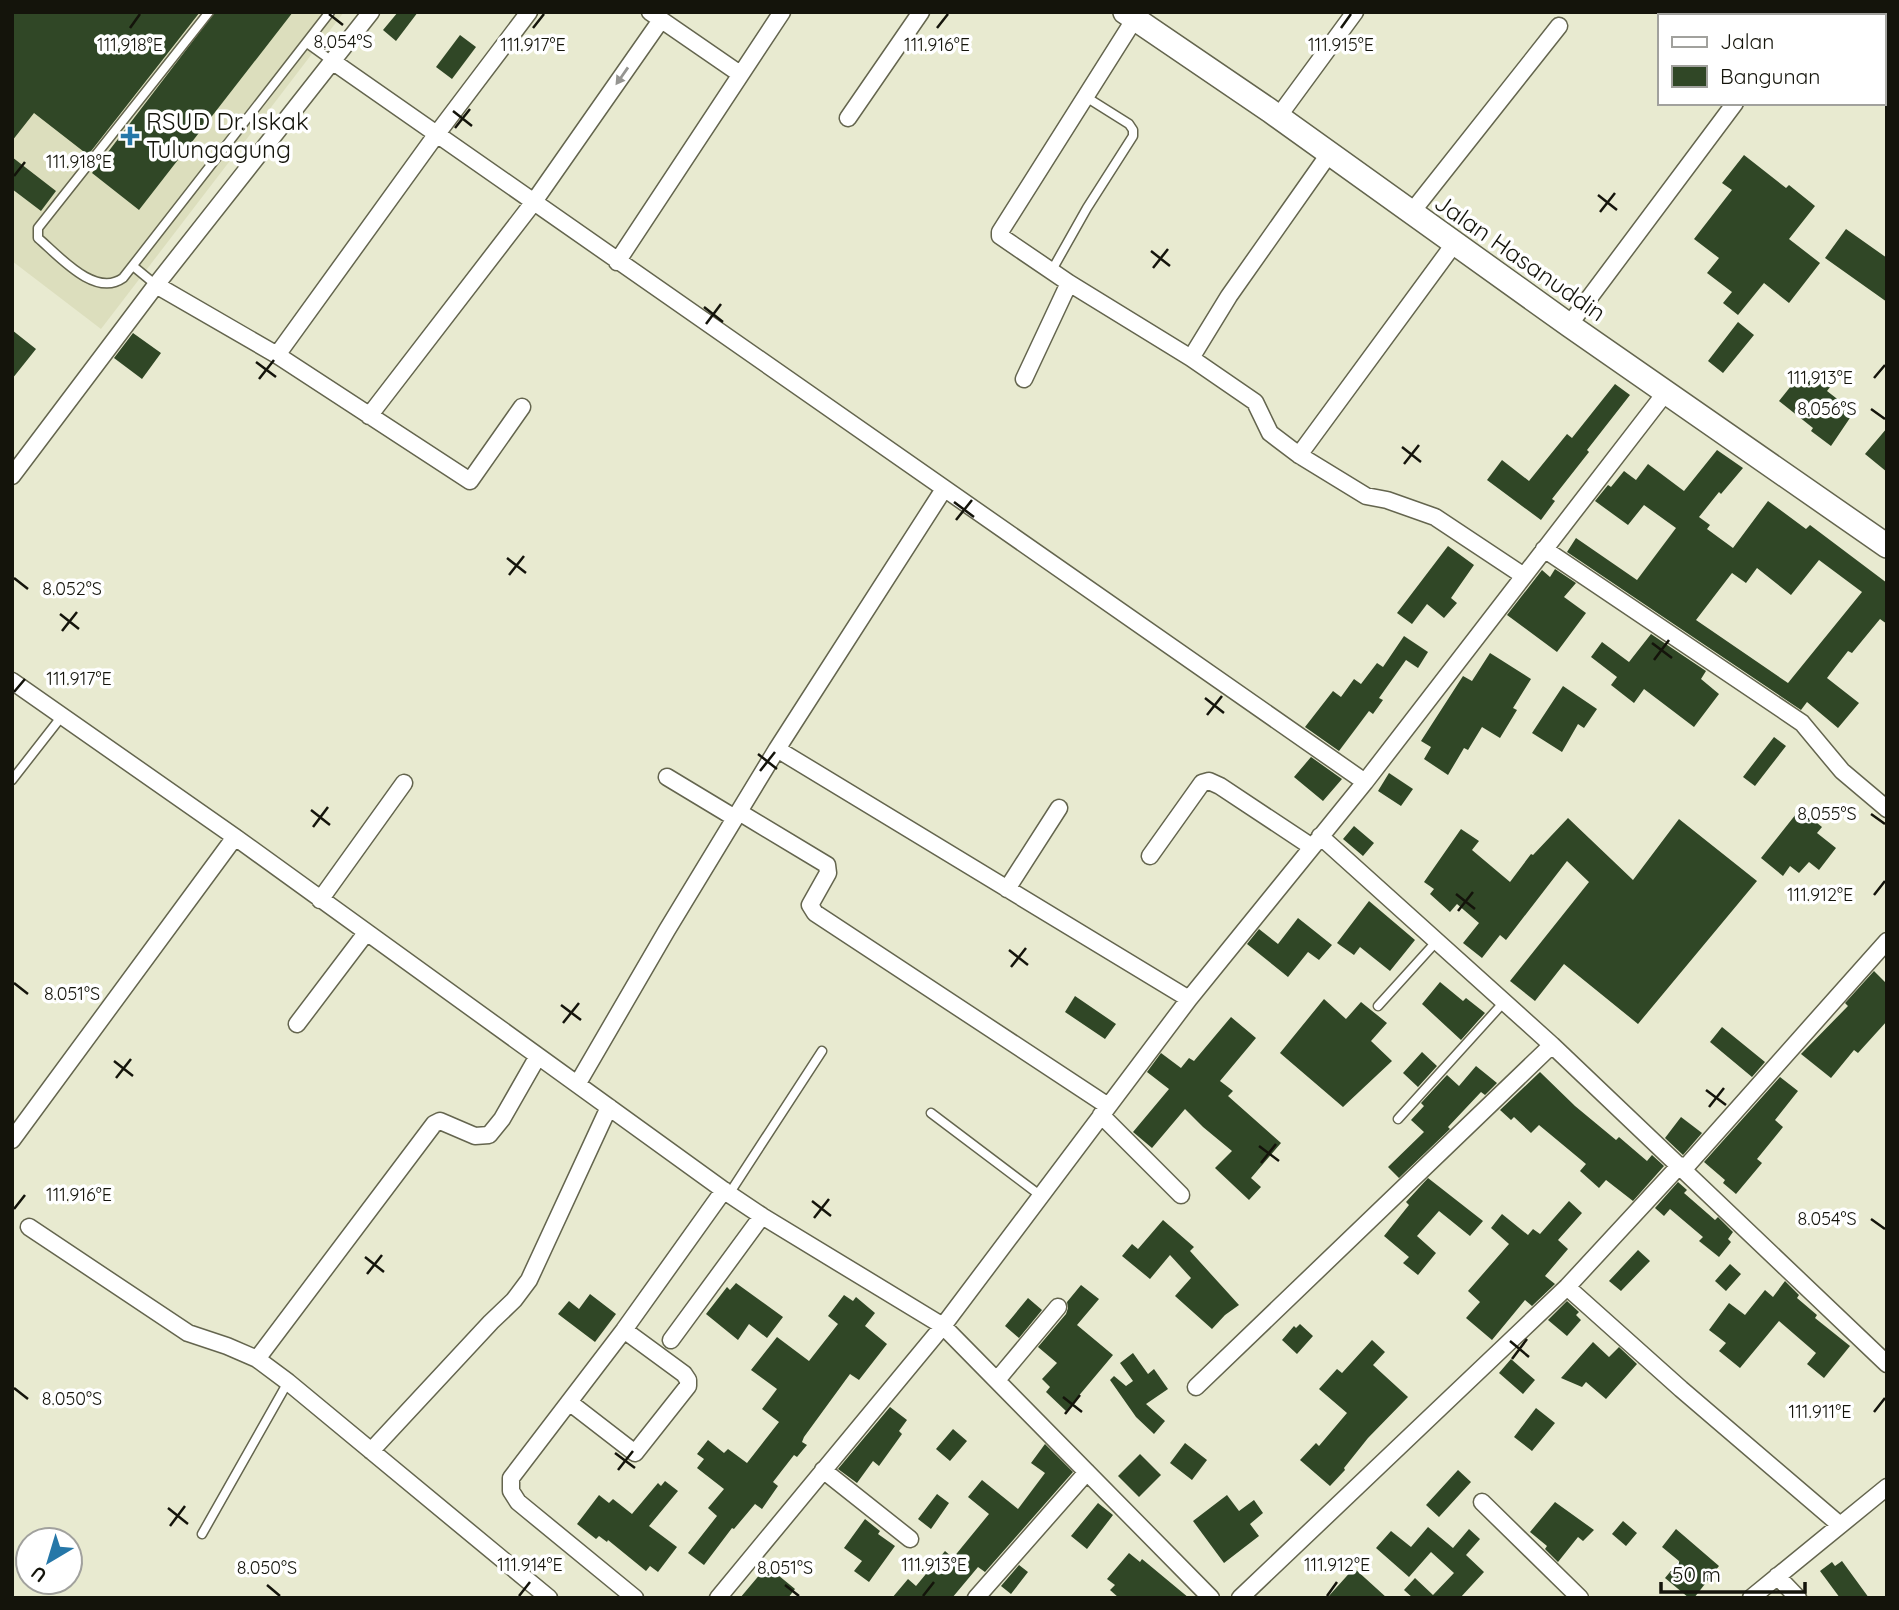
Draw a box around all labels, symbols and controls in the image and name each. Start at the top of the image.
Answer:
legend [1658,14,1885,105]
text: Jalan [1720,28,1774,54]
text: 8.054°S [313,30,373,53]
text: 111.918°E [97,33,163,56]
text: 111.917°E [500,33,566,56]
text: 111.916°E [904,33,970,56]
text: 111.915°E [1308,33,1374,56]
text: Bangunan [1720,63,1820,89]
one-way arrow [615,67,629,85]
place label: RSUD Dr. Iskak Tulungagung [146,106,309,164]
marker: RSUD Dr. Iskak Tulungagung [120,126,140,146]
text: 111.918°E [46,150,112,173]
street label: Jalan Hasanuddin [1429,187,1612,327]
text: 111.913°E [1787,366,1853,389]
text: 8.056°S [1797,397,1857,420]
text: 8.052°S [42,577,102,600]
text: 111.917°E [46,667,112,690]
text: 8.055°S [1797,802,1857,825]
text: 111.912°E [1787,883,1853,906]
text: 8.051°S [44,982,100,1005]
text: 111.916°E [46,1183,112,1206]
text: 8.054°S [1797,1207,1857,1230]
text: 8.050°S [42,1387,102,1410]
text: 111.911°E [1789,1400,1851,1423]
north arrow [14,1526,84,1596]
scale bar [1661,1550,1804,1594]
text: 111.914°E [497,1553,563,1576]
text: 111.913°E [901,1553,967,1576]
text: 111.912°E [1304,1553,1370,1576]
text: 8.050°S [237,1556,297,1579]
text: 8.051°S [757,1556,813,1579]
text: U [26,1561,51,1588]
text: 50 m [1672,1561,1721,1587]

